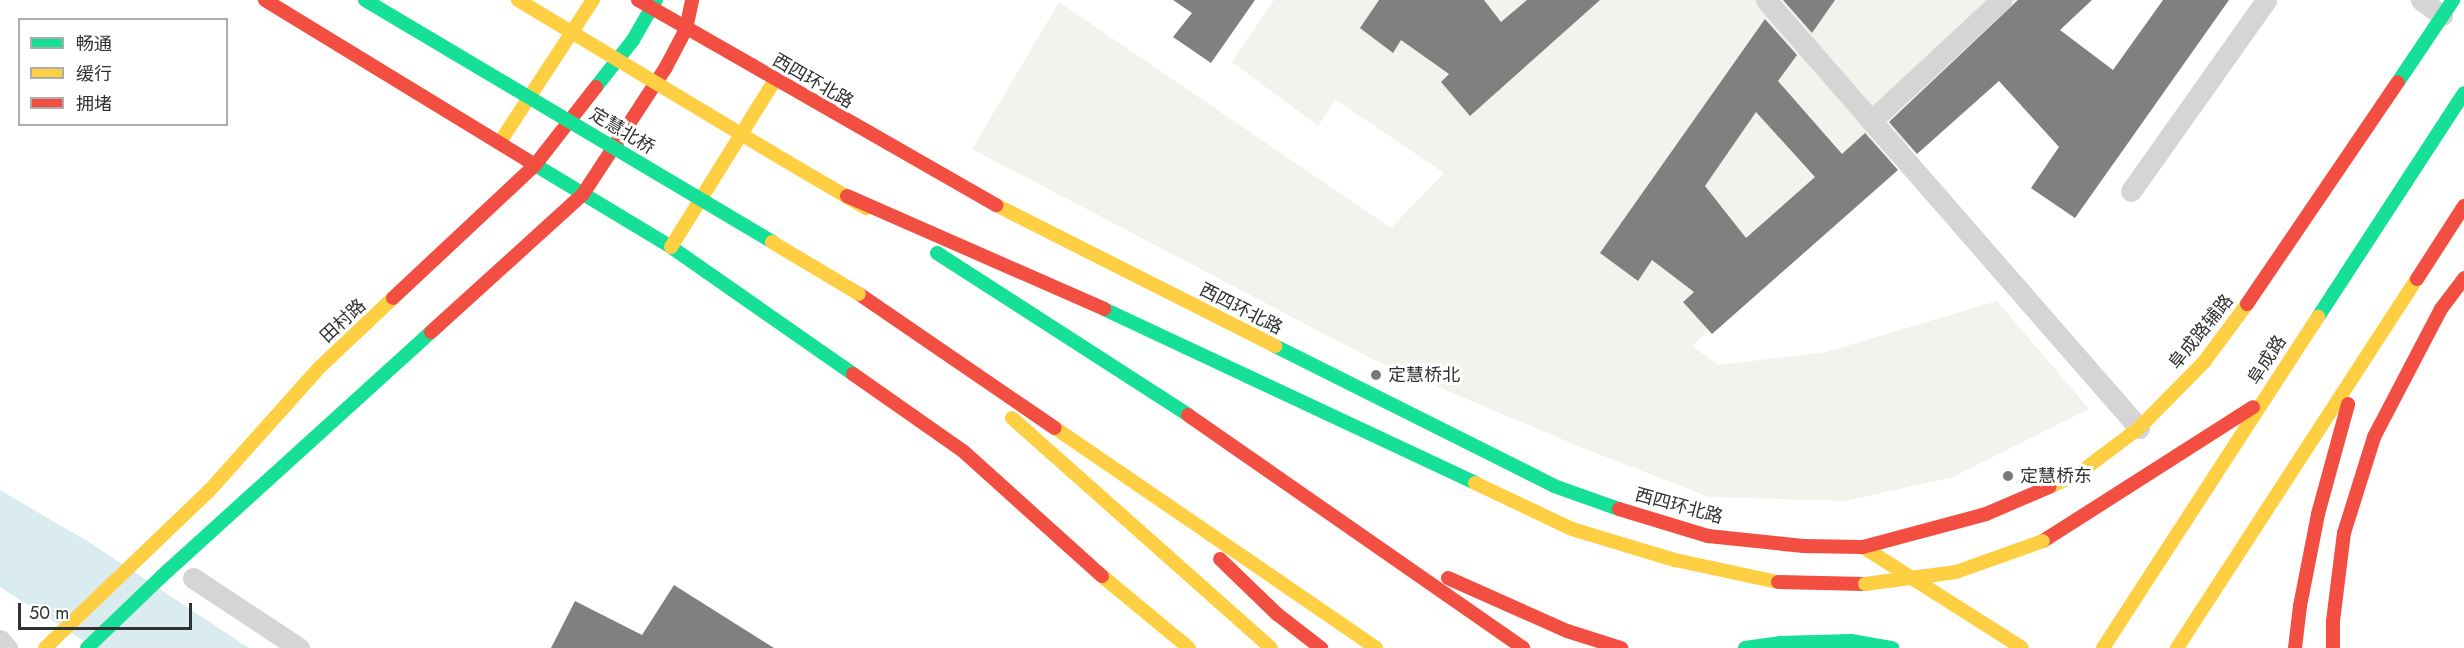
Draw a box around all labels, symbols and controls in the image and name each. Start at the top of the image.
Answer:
legend [18,18,228,126]
text: 畅通 [76,31,112,57]
street label: 西四环北路 [769,49,857,113]
text: 缓行 [76,61,112,87]
text: 拥堵 [76,91,112,117]
street label: 定慧北桥 [586,103,658,159]
street label: 西四环北路 [1196,279,1286,339]
street label: 阜成路辅路 [2164,290,2238,374]
street label: 田村路 [316,295,370,347]
street label: 阜成路 [2243,331,2291,389]
place label: 定慧桥北 [1388,364,1460,386]
marker: 定慧桥北 [1369,368,1383,382]
place label: 定慧桥东 [2020,465,2092,487]
marker: 定慧桥东 [2001,469,2015,483]
street label: 西四环北路 [1633,484,1725,528]
scale bar [21,591,195,629]
text: 50 m [29,600,69,626]

